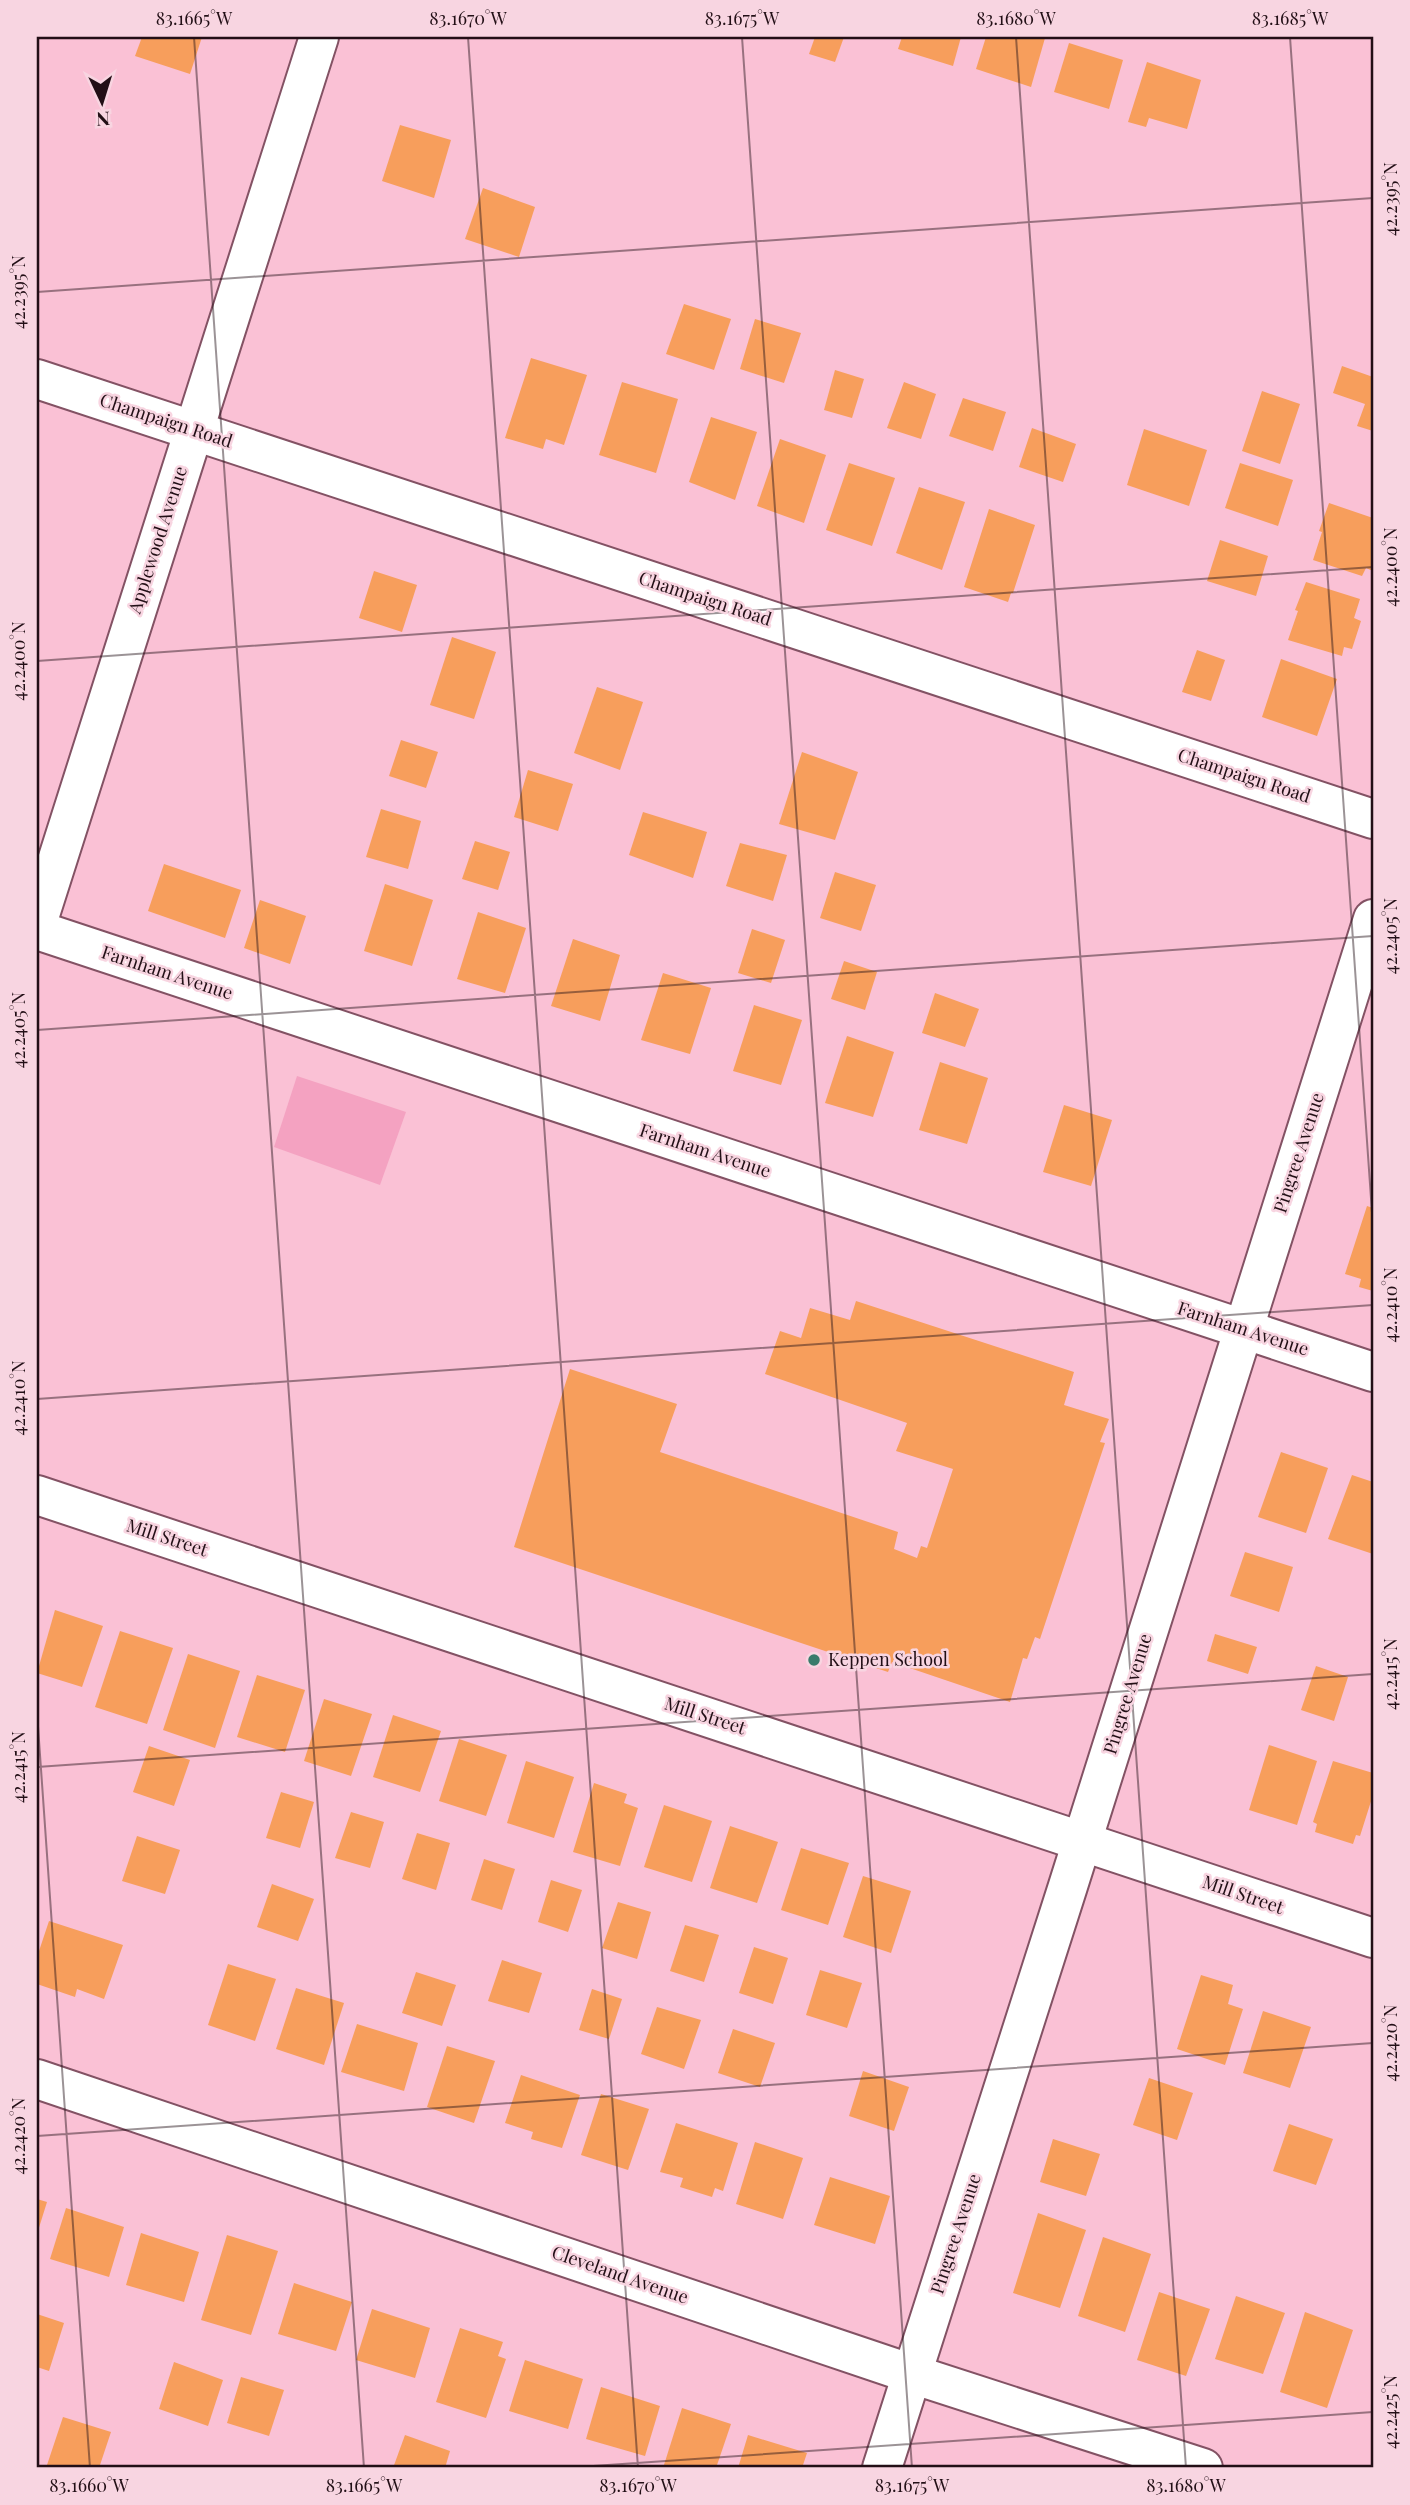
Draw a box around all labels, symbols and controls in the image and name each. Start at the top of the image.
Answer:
text: 83.1665°W [156,6,233,30]
text: 83.1670°W [429,6,508,30]
text: 83.1675°W [705,6,780,30]
text: 83.1680°W [976,6,1057,30]
text: 83.1685°W [1252,6,1329,30]
north arrow [66,66,136,136]
text: N [95,107,111,133]
text: 42.2395°N [1378,162,1402,236]
text: 42.2395°N [6,255,30,329]
street label: Champaign Road [97,387,236,453]
street label: Applewood Avenue [122,463,192,617]
text: 42.2400°N [1378,527,1402,607]
street label: Champaign Road [636,565,775,631]
text: 42.2400°N [6,621,30,701]
street label: Champaign Road [1175,742,1314,808]
text: 42.2405°N [1378,898,1402,974]
street label: Farnham Avenue [99,940,236,1005]
text: 42.2405°N [6,992,30,1068]
street label: Pingree Avenue [1267,1090,1329,1216]
street label: Farnham Avenue [637,1118,774,1183]
text: 42.2410°N [1378,1267,1402,1343]
street label: Farnham Avenue [1175,1296,1312,1361]
text: 42.2410°N [6,1360,30,1436]
street label: Mill Street [124,1513,212,1562]
street label: Pingree Avenue [1097,1630,1157,1757]
text: 42.2415°N [1378,1638,1402,1710]
place label: Keppen School [828,1647,948,1671]
marker: Keppen School [806,1652,822,1668]
street label: Mill Street [662,1691,750,1740]
text: 42.2415°N [6,1731,30,1803]
street label: Mill Street [1200,1869,1288,1919]
text: 42.2420°N [1378,2004,1402,2082]
text: 42.2420°N [6,2097,30,2175]
street label: Pingree Avenue [924,2171,986,2297]
street label: Cleveland Avenue [549,2239,692,2309]
text: 42.2425°N [1378,2375,1402,2449]
text: 83.1660°W [49,2473,130,2497]
text: 83.1665°W [326,2473,403,2497]
text: 83.1670°W [599,2473,678,2497]
text: 83.1675°W [875,2473,950,2497]
text: 83.1680°W [1146,2473,1227,2497]

